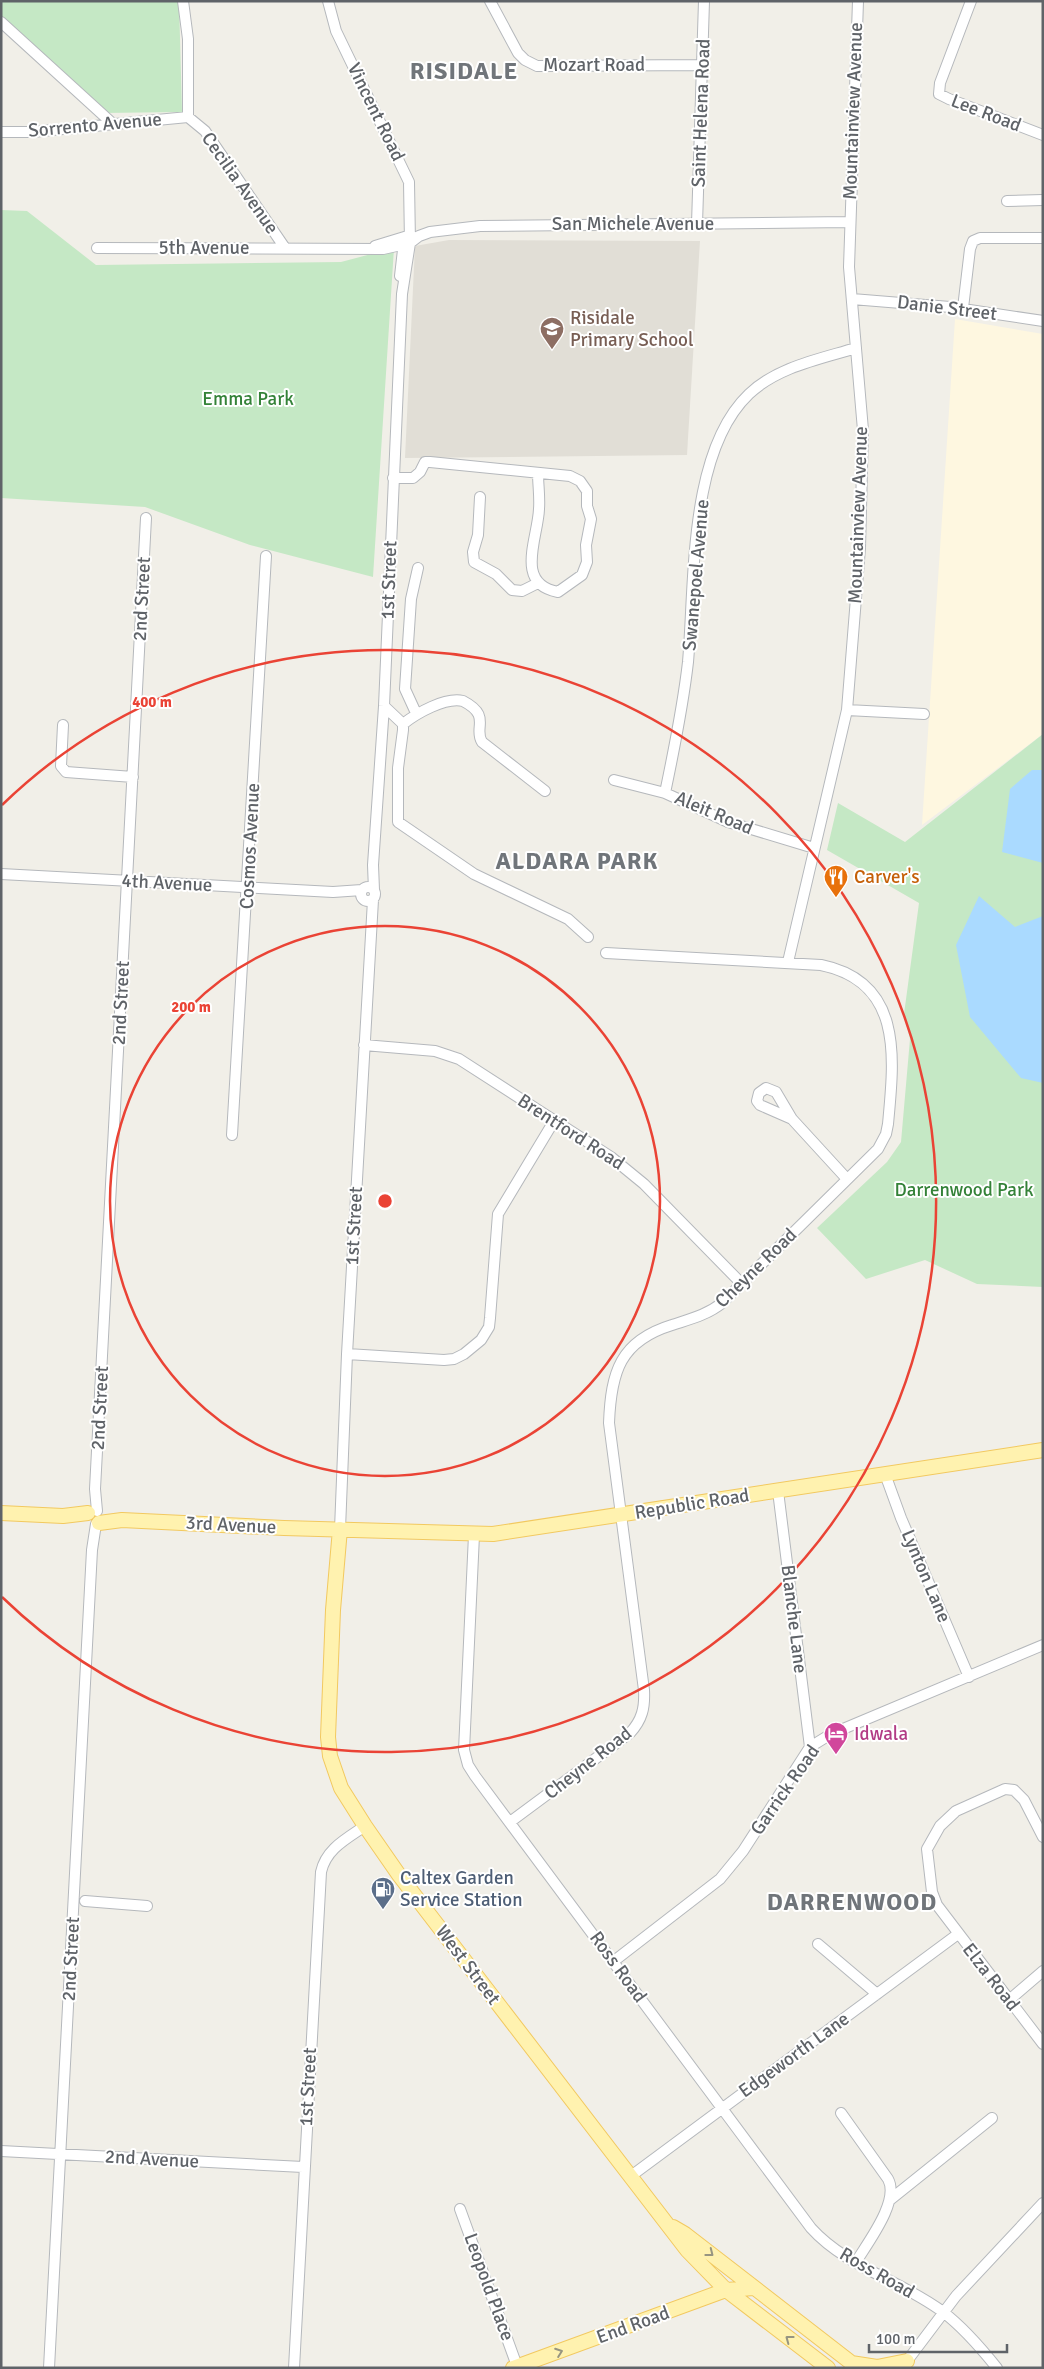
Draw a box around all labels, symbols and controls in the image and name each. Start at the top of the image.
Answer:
street label: Mountainview Avenue [838,22,868,200]
street label: Saint Helena Road [686,38,716,188]
street label: Mozart Road [543,53,645,77]
district label: RISIDALE [410,56,518,86]
street label: Vincent Road [342,59,410,165]
street label: Lee Road [947,89,1025,137]
street label: Sorrento Avenue [27,107,163,143]
street label: Cecilia Avenue [196,127,284,239]
street label: San Michele Avenue [552,212,714,236]
street label: 5th Avenue [159,236,249,260]
street label: Danie Street [896,290,999,326]
place label: Risidale Primary School [570,306,693,352]
school or university icon: Risidale Primary School [539,316,565,350]
park label: Emma Park [202,387,294,411]
street label: Mountainview Avenue [843,426,873,604]
street label: Swanepoel Avenue [677,498,715,652]
street label: 1st Street [376,540,402,620]
street label: 2nd Street [128,556,156,642]
text: 400 m [132,693,172,711]
street label: Cosmos Avenue [235,782,265,910]
street label: Aleit Road [671,786,757,840]
district label: ALDARA PARK [496,846,658,876]
restaurant icon: Carver's [823,864,849,898]
place label: Carver's [854,865,920,889]
street label: 4th Avenue [121,869,213,897]
street label: 2nd Street [107,960,135,1046]
text: 200 m [171,998,211,1016]
street label: Brentford Road [513,1089,629,1175]
park label: Darrenwood Park [895,1178,1034,1202]
street label: 1st Street [340,1186,368,1266]
centre of rings [376,1192,394,1210]
street label: Cheyne Road [710,1223,802,1313]
street label: 2nd Street [86,1365,114,1451]
street label: Republic Road [633,1483,751,1525]
street label: 3rd Avenue [185,1511,277,1539]
street label: Lynton Lane [896,1526,956,1626]
street label: Blanche Lane [775,1563,813,1675]
street label: Cheyne Road [539,1721,637,1805]
hotel icon: Idwala [823,1721,849,1755]
place label: Idwala [854,1722,908,1746]
street label: Garrick Road [745,1740,825,1840]
place label: Caltex Garden Service Station [400,1866,523,1912]
fuel station icon: Caltex Garden Service Station [370,1876,396,1910]
district label: DARRENWOOD [767,1887,937,1917]
street label: 2nd Street [57,1916,85,2002]
street label: West Street [430,1920,506,2010]
street label: Ross Road [584,1927,652,2007]
street label: Elza Road [957,1938,1025,2016]
street label: Edgeworth Lane [734,2007,854,2103]
street label: 1st Street [294,2047,322,2127]
street label: 2nd Avenue [104,2145,200,2173]
street label: Leopold Place [458,2230,520,2344]
street label: Ross Road [835,2242,919,2304]
one-way arrow [704,2248,713,2256]
street label: End Road [593,2301,673,2349]
scale bar [869,2322,1006,2354]
text: 100 m [876,2330,916,2348]
one-way arrow [786,2336,795,2344]
one-way arrow [554,2348,562,2358]

